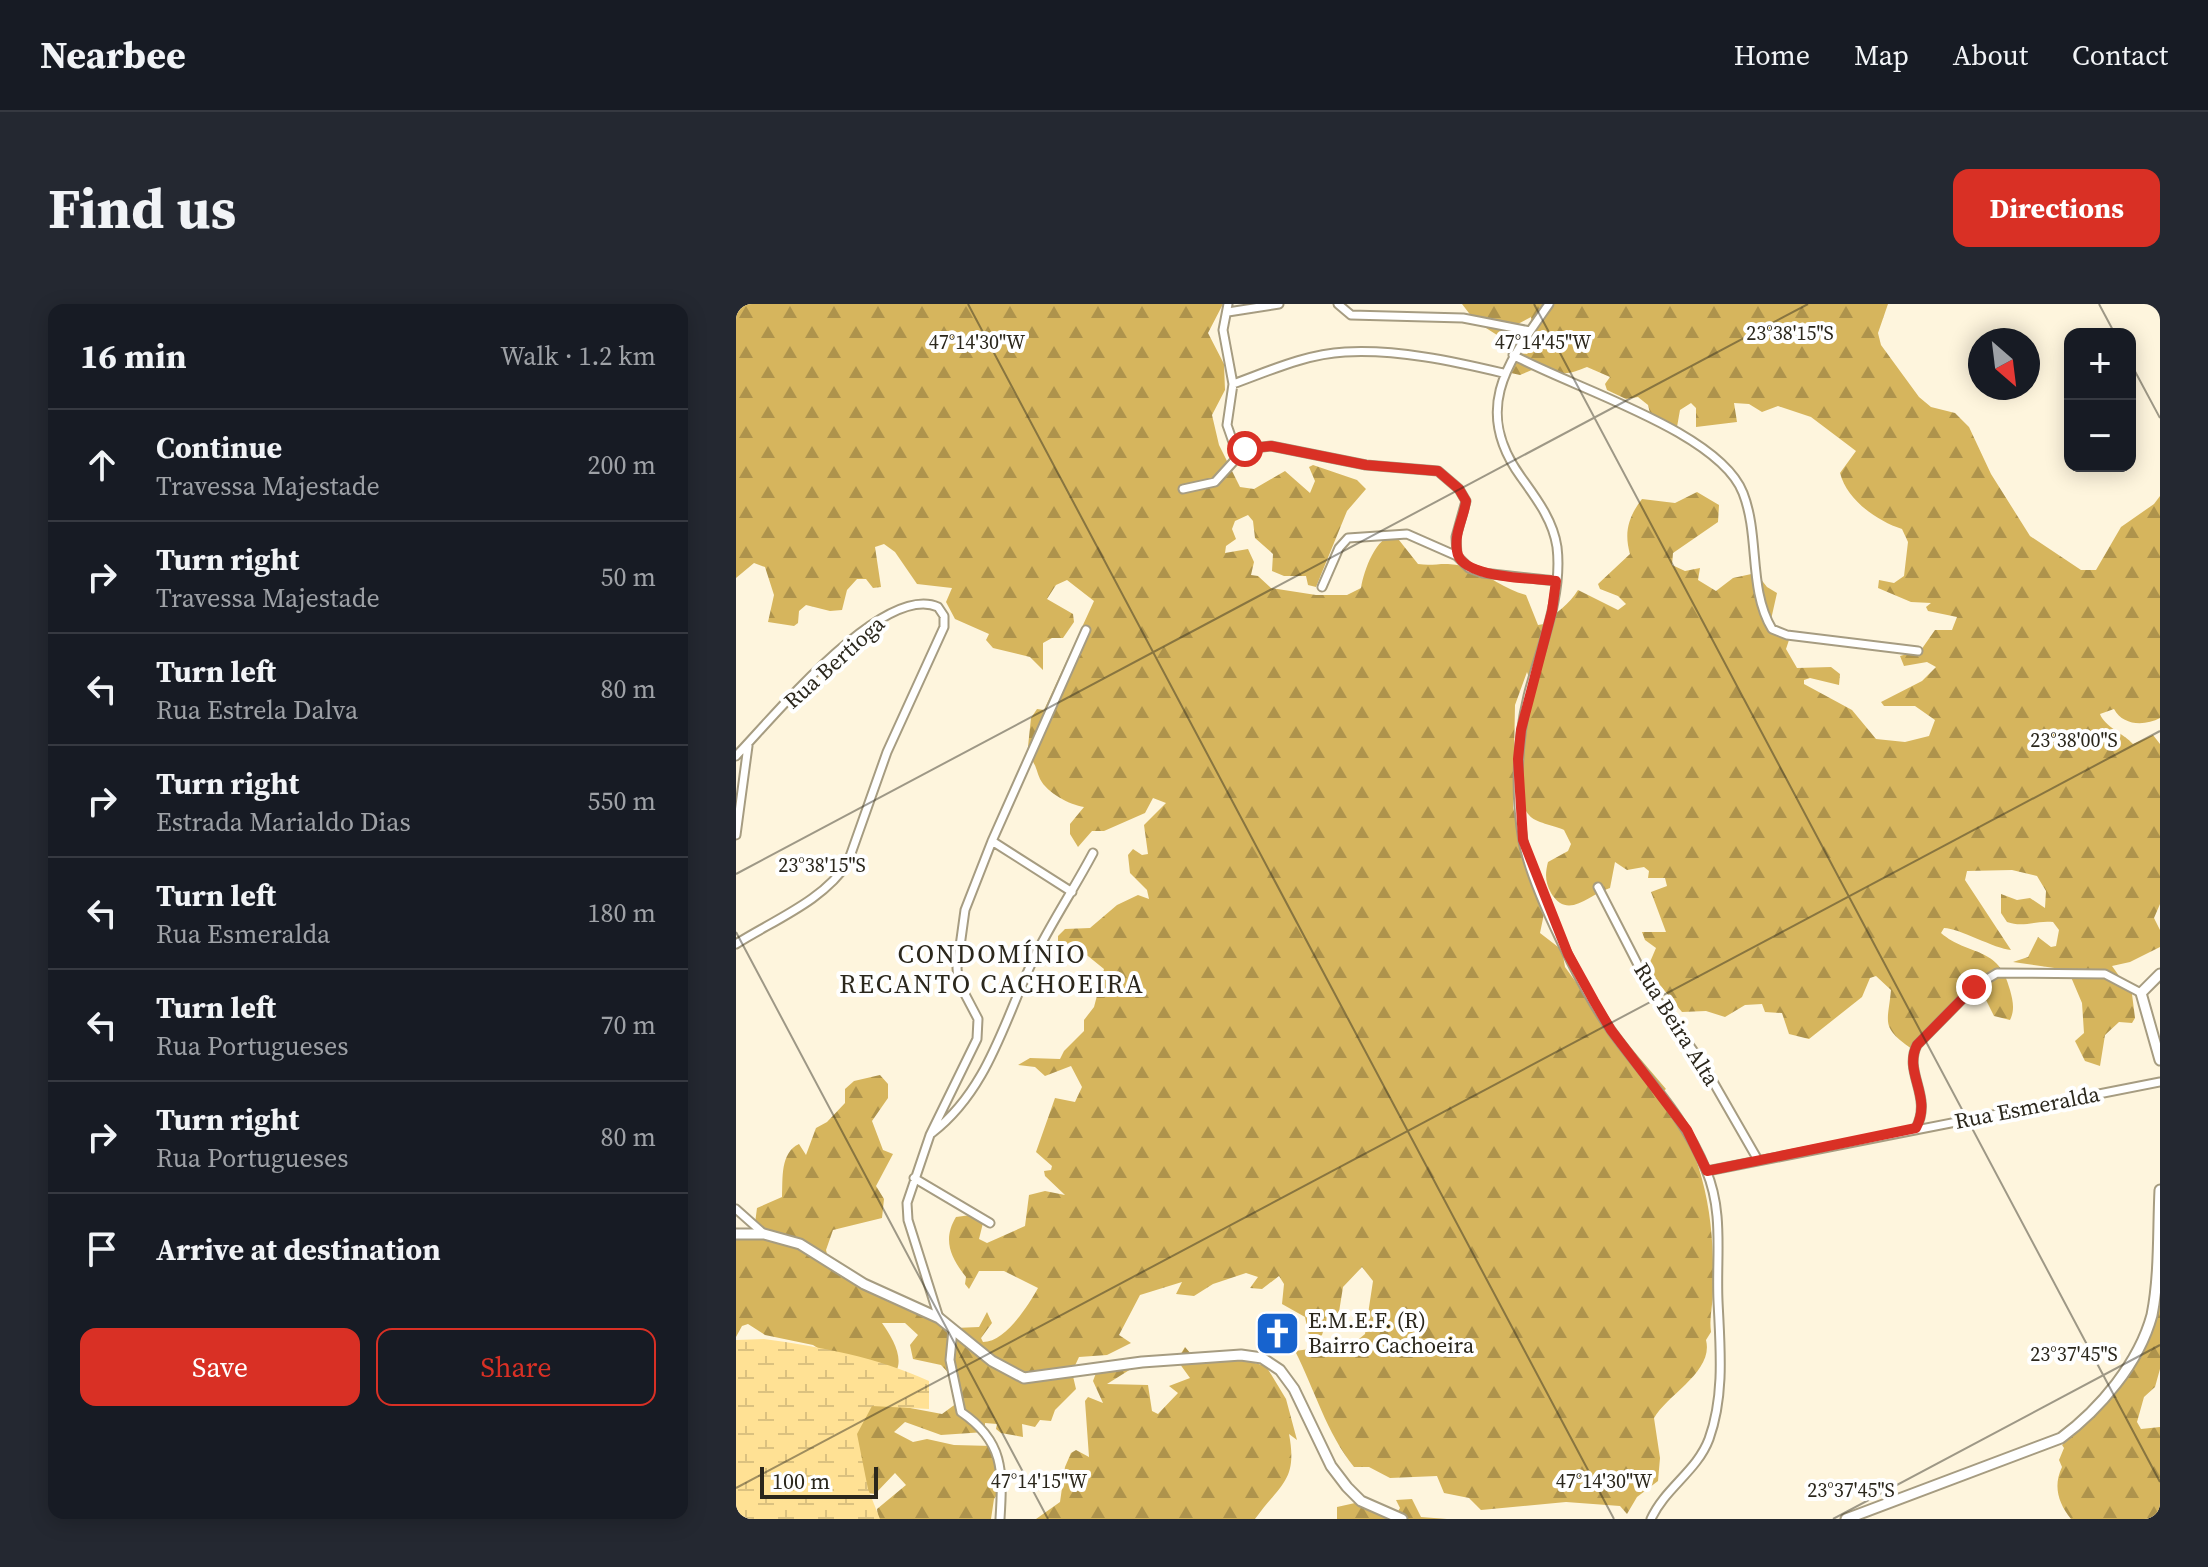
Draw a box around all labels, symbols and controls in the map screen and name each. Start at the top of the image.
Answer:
text: Nearbee [40,29,186,81]
text: Home [1734,36,1810,74]
text: Map [1854,36,1909,74]
text: About [1953,36,2028,74]
text: Contact [2072,36,2168,74]
button: Directions [1953,169,2160,247]
text: Find us [48,170,236,247]
text: 23°38'15"S [1746,319,1834,347]
text: 47°14'30"W [929,328,1026,356]
text: 47°14'45"W [1495,328,1592,356]
north arrow [1968,328,2040,400]
map controls [2064,328,2136,472]
button: + [2064,328,2136,400]
text: 16 min [80,333,187,379]
text: Walk · 1.2 km [500,338,656,374]
button: − [2064,400,2136,472]
text: Continue [156,427,282,468]
route start [1227,431,1263,467]
icon: ahead [80,443,124,487]
text: 200 m [588,447,656,483]
text: Travessa Majestade [156,468,380,504]
text: Turn right [156,539,299,580]
icon: right [80,555,124,599]
text: 50 m [601,559,656,595]
text: Travessa Majestade [156,580,380,616]
street label: Rua Bertioga [777,608,891,715]
text: Turn left [156,651,276,692]
icon: left [80,667,124,711]
text: 80 m [601,671,656,707]
text: Rua Estrela Dalva [156,692,358,728]
text: 23°38'00"S [2030,726,2118,754]
text: Turn right [156,763,299,804]
icon: right [80,779,124,823]
text: 550 m [588,783,656,819]
text: Estrada Marialdo Dias [156,804,411,840]
text: 23°38'15"S [778,851,866,879]
text: Turn left [156,875,276,916]
icon: left [80,891,124,935]
text: 180 m [588,895,656,931]
text: Rua Esmeralda [156,916,330,952]
district label: CONDOMÍNIO RECANTO CACHOEIRA [839,936,1145,1002]
street label: Rua Beira Alta [1627,957,1727,1092]
route end [1956,969,1992,1005]
text: Turn left [156,987,276,1028]
icon: left [80,1003,124,1047]
text: 70 m [601,1007,656,1043]
text: Rua Portugueses [156,1028,348,1064]
street label: Rua Esmeralda [1952,1078,2103,1136]
text: Turn right [156,1099,299,1140]
icon: right [80,1115,124,1159]
text: 80 m [601,1119,656,1155]
text: Rua Portugueses [156,1140,348,1176]
icon: arrive [80,1227,124,1271]
text: Arrive at destination [156,1229,441,1270]
place label: E.M.E.F. (R) Bairro Cachoeira [1308,1305,1475,1360]
church icon: E.M.E.F. (R) Bairro Cachoeira [1253,1309,1301,1357]
button: Save [80,1328,360,1406]
button: Share [376,1328,656,1406]
text: 23°37'45"S [2030,1340,2118,1368]
scale bar [760,1463,878,1499]
text: 100 m [772,1466,830,1496]
text: 47°14'15"W [991,1467,1088,1495]
text: 47°14'30"W [1556,1467,1653,1495]
text: 23°37'45"S [1807,1476,1895,1504]

